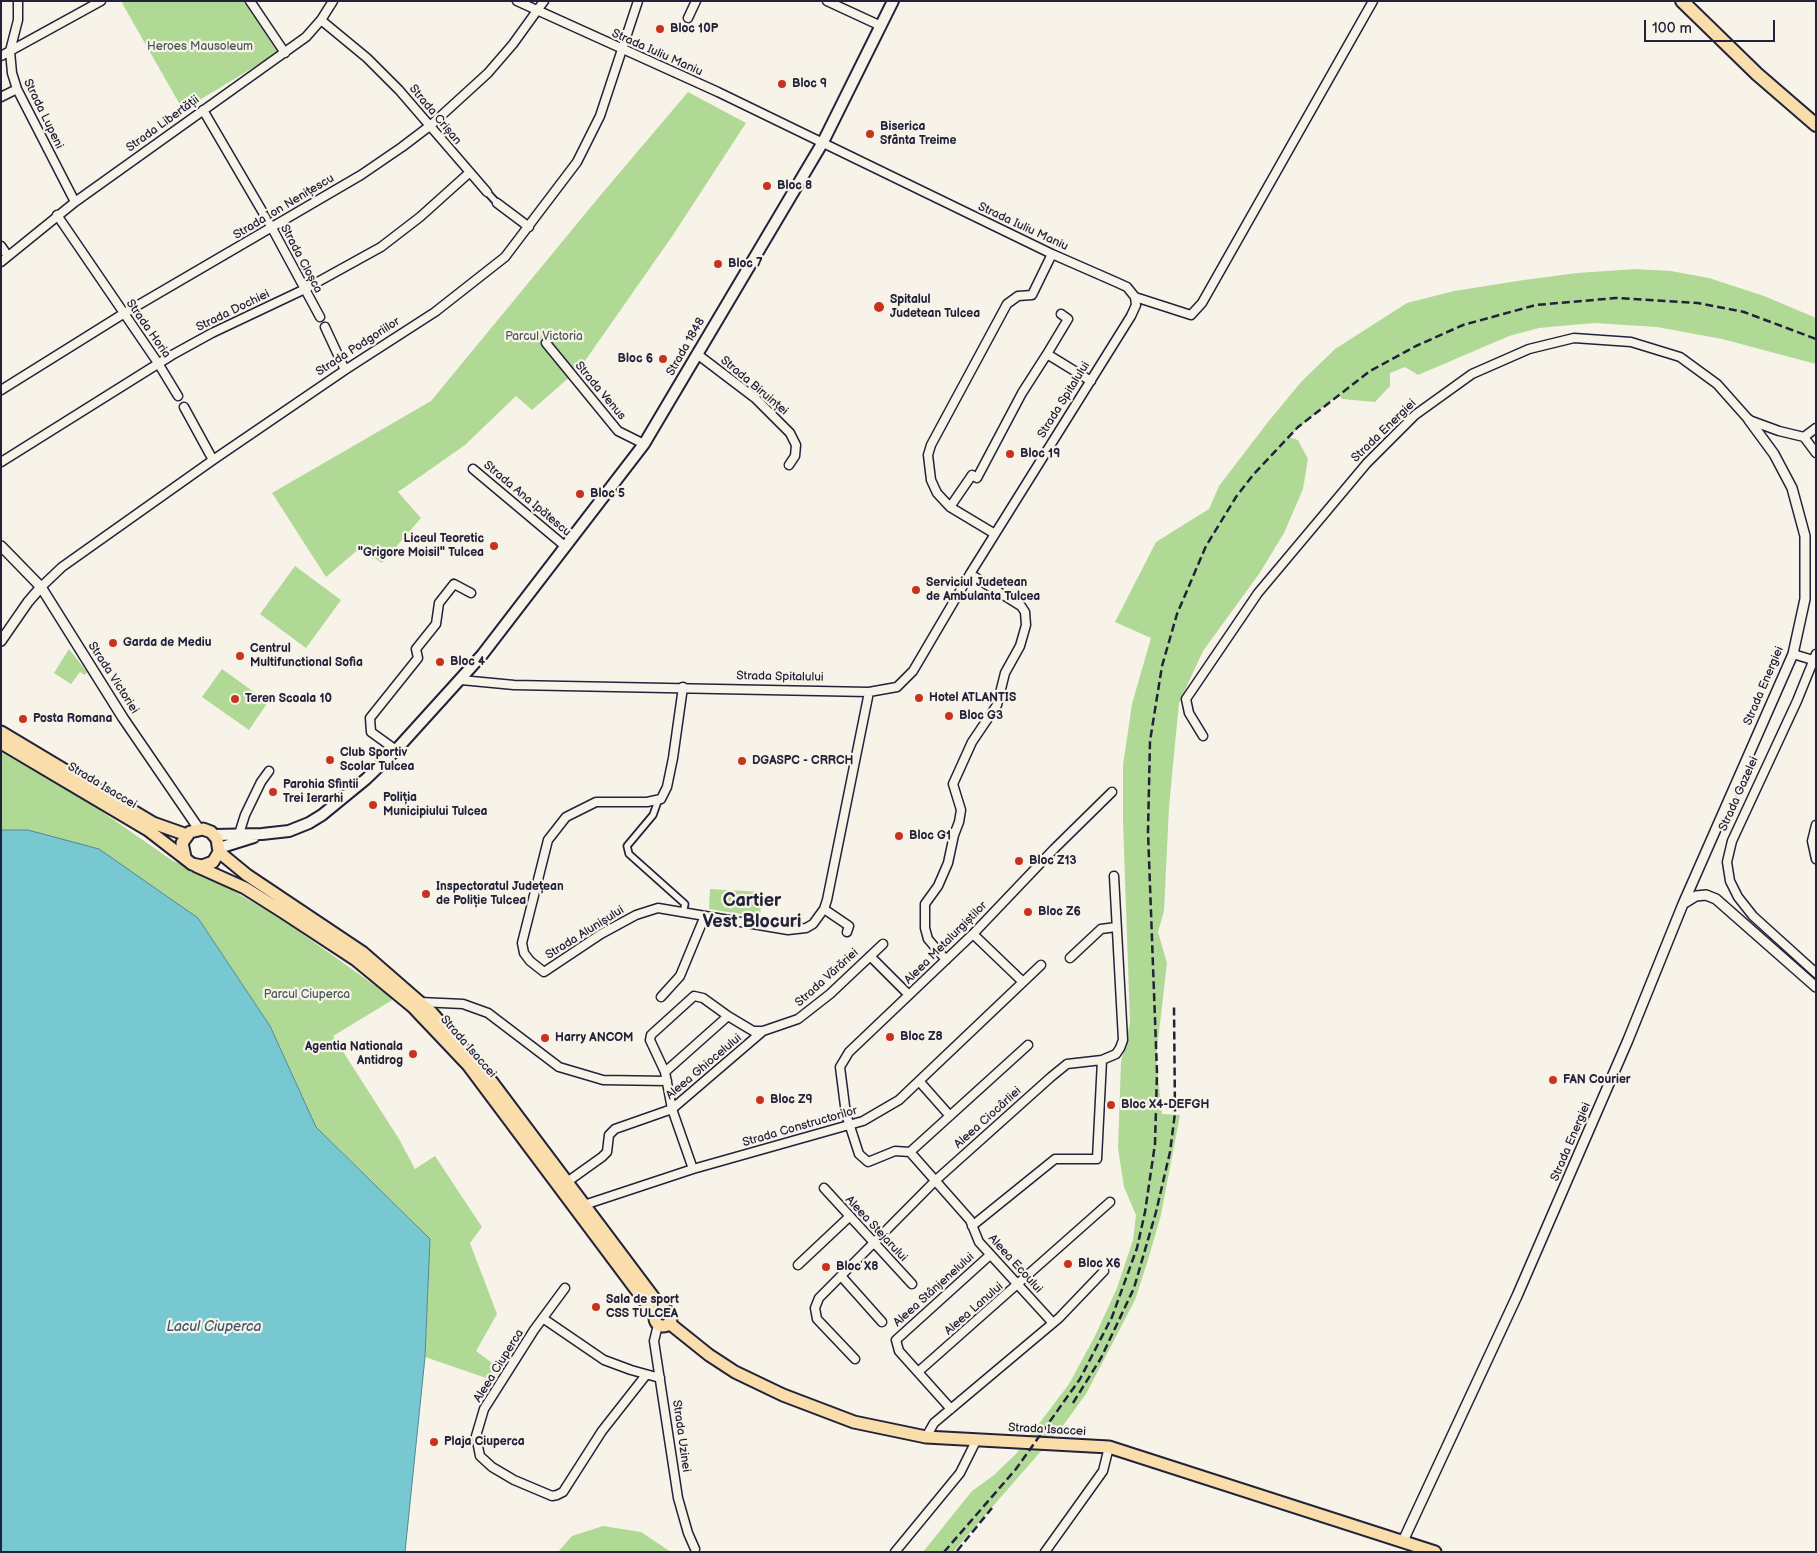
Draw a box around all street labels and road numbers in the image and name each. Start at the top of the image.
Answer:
street label: Strada Iuliu Maniu [609,27,705,79]
street label: Strada Lupeni [20,77,66,151]
street label: Strada Crișan [406,82,464,148]
street label: Strada Libertății [124,93,202,155]
street label: Strada Ion Nenițescu [231,171,337,243]
street label: Strada Iuliu Maniu [976,200,1070,254]
street label: Strada Cloșca [277,222,325,296]
street label: Strada Dochiei [194,287,272,335]
street label: Strada Horia [123,297,173,361]
street label: Strada Podgoriilor [313,315,403,379]
street label: Strada 1848 [664,315,708,379]
street label: Strada Biruinței [717,353,791,419]
street label: Strada Venus [571,359,629,423]
street label: Strada Spitalului [1035,359,1093,441]
street label: Strada Energiei [1349,397,1419,465]
street label: Strada Ana Ipătescu [480,458,574,540]
street label: Strada Victoriei [84,639,142,717]
street label: Strada Energiei [1741,644,1787,728]
street label: Strada Spitalului [736,669,824,685]
street label: Strada Gazelei [1716,755,1762,833]
street label: Strada Isaccei [65,760,139,812]
street label: Aleea Metalurgiștilor [902,899,990,987]
street label: Strada Alunișului [543,903,627,963]
street label: Strada Vărăriei [792,946,862,1010]
street label: Strada Isaccei [437,1013,499,1081]
street label: Aleea Ghiocelului [663,1031,745,1103]
street label: Aleea Ciocârliei [952,1084,1024,1152]
street label: Strada Energiei [1548,1100,1594,1184]
street label: Strada Constructorilor [741,1104,859,1150]
street label: Aleea Stejarului [842,1193,910,1265]
street label: Aleea Ecoului [985,1232,1045,1296]
street label: Aleea Stânjenelului [891,1250,977,1330]
street label: Aleea Lanului [942,1280,1006,1338]
street label: Aleea Ciuperca [471,1327,527,1405]
street label: Strada Uzinei [669,1399,693,1473]
street label: Strada Isaccei [1008,1421,1086,1439]

